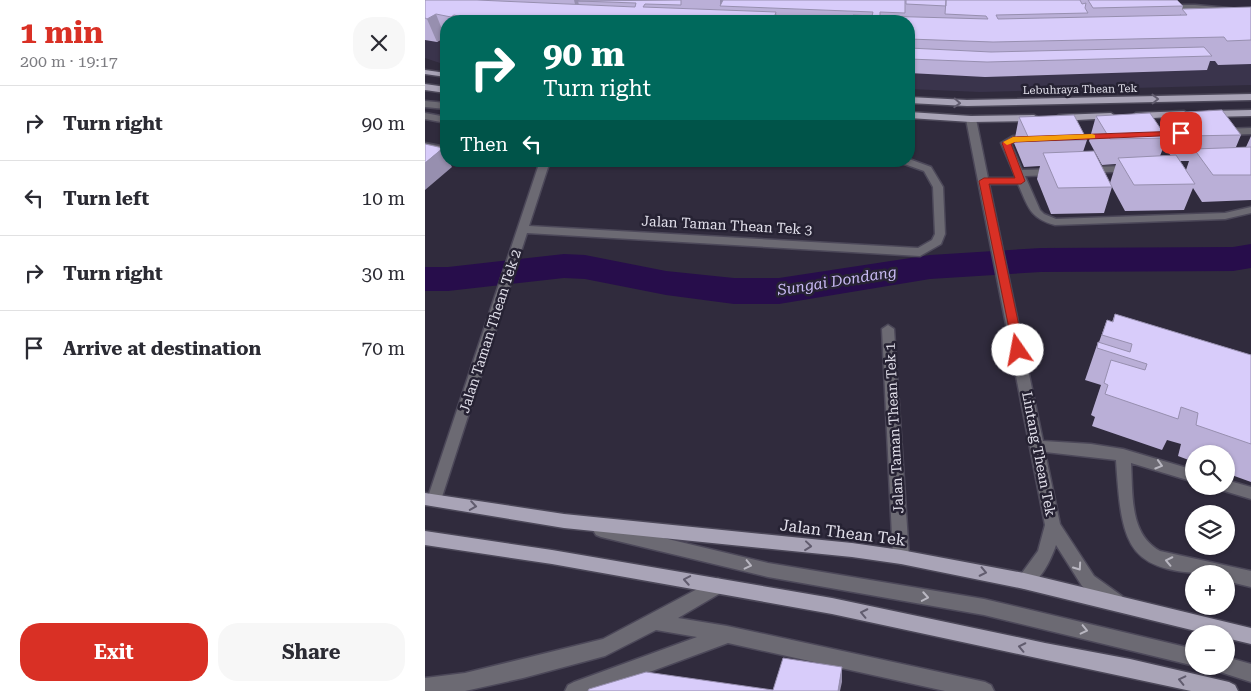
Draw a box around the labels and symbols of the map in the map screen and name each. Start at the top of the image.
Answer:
street label: Lebuhraya Thean Tek [1022,82,1138,97]
one-way arrow [1152,94,1159,104]
one-way arrow [954,97,962,108]
pin [1160,112,1202,154]
street label: Jalan Taman Thean Tek 3 [641,213,813,237]
street label: Jalan Taman Thean Tek 2 [456,247,524,415]
water label: Sungai Dondang [775,263,898,299]
position arrow [991,323,1043,375]
street label: Jalan Taman Thean Tek 1 [882,342,906,514]
street label: Lintang Thean Tek [1019,390,1059,518]
one-way arrow [1154,460,1162,470]
one-way arrow [469,501,478,511]
street label: Jalan Thean Tek [779,515,907,550]
one-way arrow [804,540,812,551]
one-way arrow [1165,556,1174,567]
one-way arrow [744,559,753,570]
one-way arrow [1072,561,1081,571]
one-way arrow [979,567,987,577]
one-way arrow [682,576,691,586]
one-way arrow [921,591,930,601]
one-way arrow [859,608,868,618]
one-way arrow [1080,624,1089,635]
one-way arrow [1018,642,1027,653]
one-way arrow [1177,675,1186,686]

